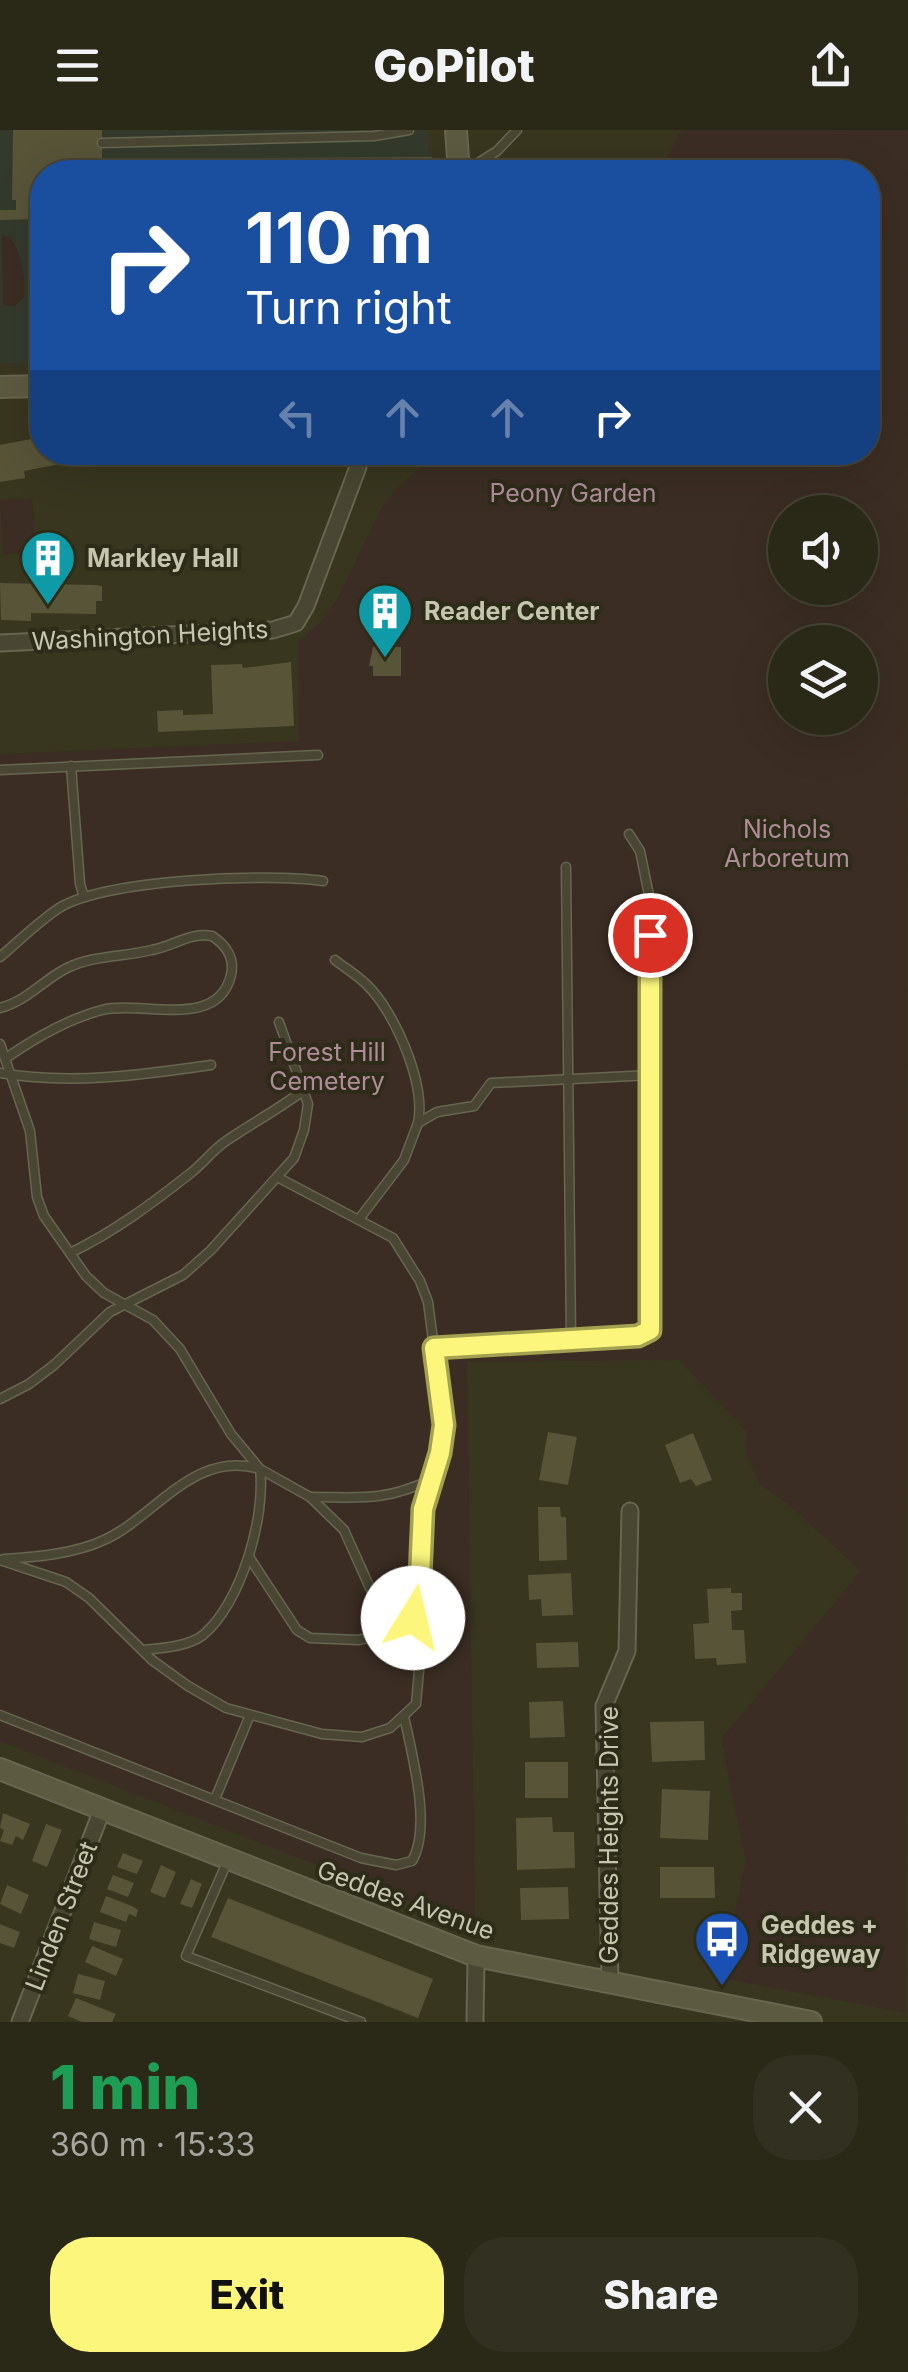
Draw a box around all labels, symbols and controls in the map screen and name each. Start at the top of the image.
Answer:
icon: menu [50,38,105,93]
text: GoPilot [373,38,535,93]
icon: share [803,38,858,93]
text: 110 m [245,195,433,280]
icon: right [80,200,210,330]
text: Turn right [245,280,452,335]
icon: left [270,390,325,445]
icon: ahead [375,390,430,445]
icon: ahead [480,390,535,445]
icon: right [585,390,640,445]
park label: Peony Garden [489,478,657,508]
map controls [768,495,878,735]
button: sound [768,495,878,605]
building icon: Markley Hall [18,528,78,607]
place label: Markley Hall [87,543,239,573]
building icon: Reader Center [355,581,415,660]
place label: Reader Center [424,596,599,626]
street label: Washington Heights [31,614,269,656]
button: layers [768,625,878,735]
park label: Nichols Arboretum [724,814,850,873]
pin [608,893,693,978]
icon: arrive [623,908,678,963]
park label: Forest Hill Cemetery [268,1037,386,1096]
position arrow [361,1566,465,1670]
street label: Geddes Heights Drive [594,1706,624,1964]
street label: Linden Street [19,1837,103,1995]
street label: Geddes Avenue [313,1854,499,1946]
bus stop icon: Geddes + Ridgeway [692,1909,752,1988]
place label: Geddes + Ridgeway [761,1910,881,1969]
text: 1 min [50,2051,200,2123]
button: close [753,2055,858,2160]
text: 360 m · 15:33 [50,2125,255,2164]
button: Exit [50,2237,444,2352]
button: Share [464,2237,858,2352]

